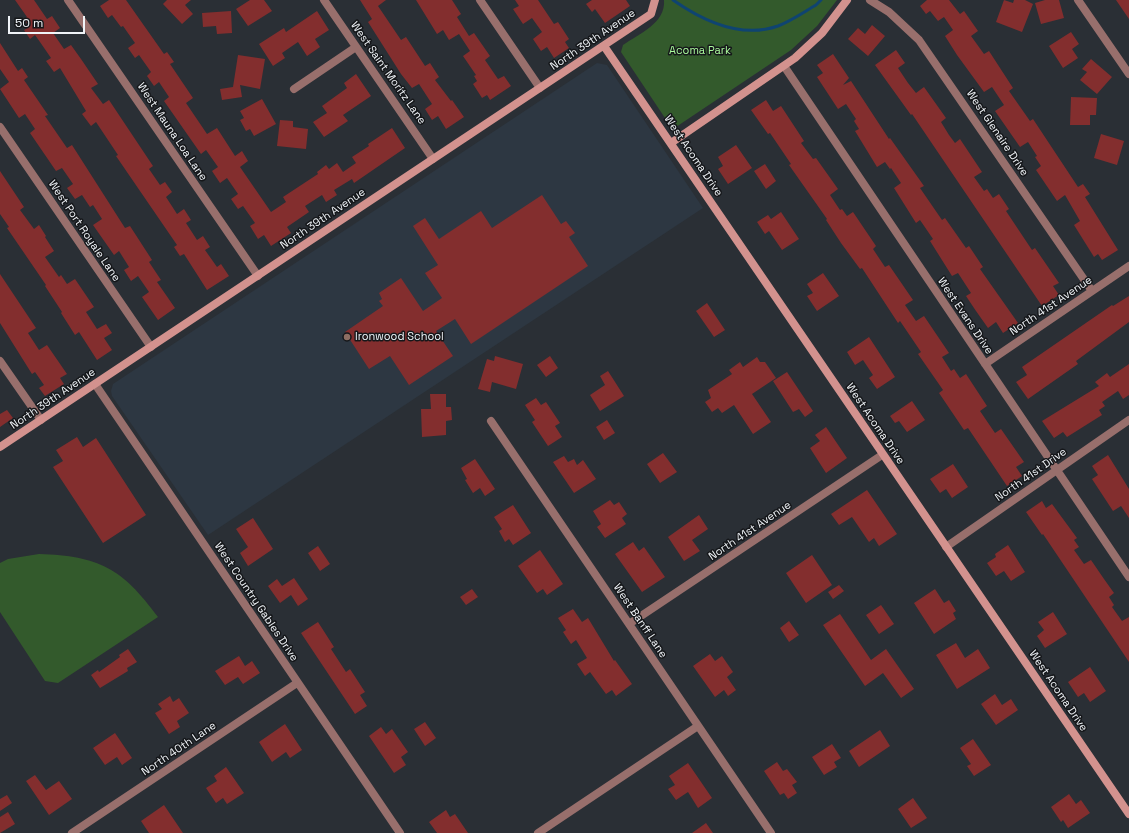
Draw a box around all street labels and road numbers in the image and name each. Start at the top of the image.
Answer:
street label: North 39th Avenue [548,7,638,73]
street label: West Saint Moritz Lane [348,19,428,127]
street label: West Mauna Loa Lane [134,80,210,184]
street label: West Glenaire Drive [963,87,1031,179]
street label: West Acoma Drive [661,113,725,199]
street label: West Port Royale Lane [45,178,123,284]
street label: North 39th Avenue [278,186,368,252]
street label: North 41st Avenue [1007,274,1095,338]
street label: West Evans Drive [934,275,996,357]
street label: North 39th Avenue [8,366,98,432]
street label: West Acoma Drive [843,381,907,467]
street label: North 41st Drive [993,446,1069,504]
street label: North 41st Avenue [706,499,794,563]
street label: West Country Gables Drive [211,540,301,664]
street label: West Banff Lane [610,581,670,661]
street label: West Acoma Drive [1026,648,1090,734]
street label: North 40th Lane [139,719,219,779]

